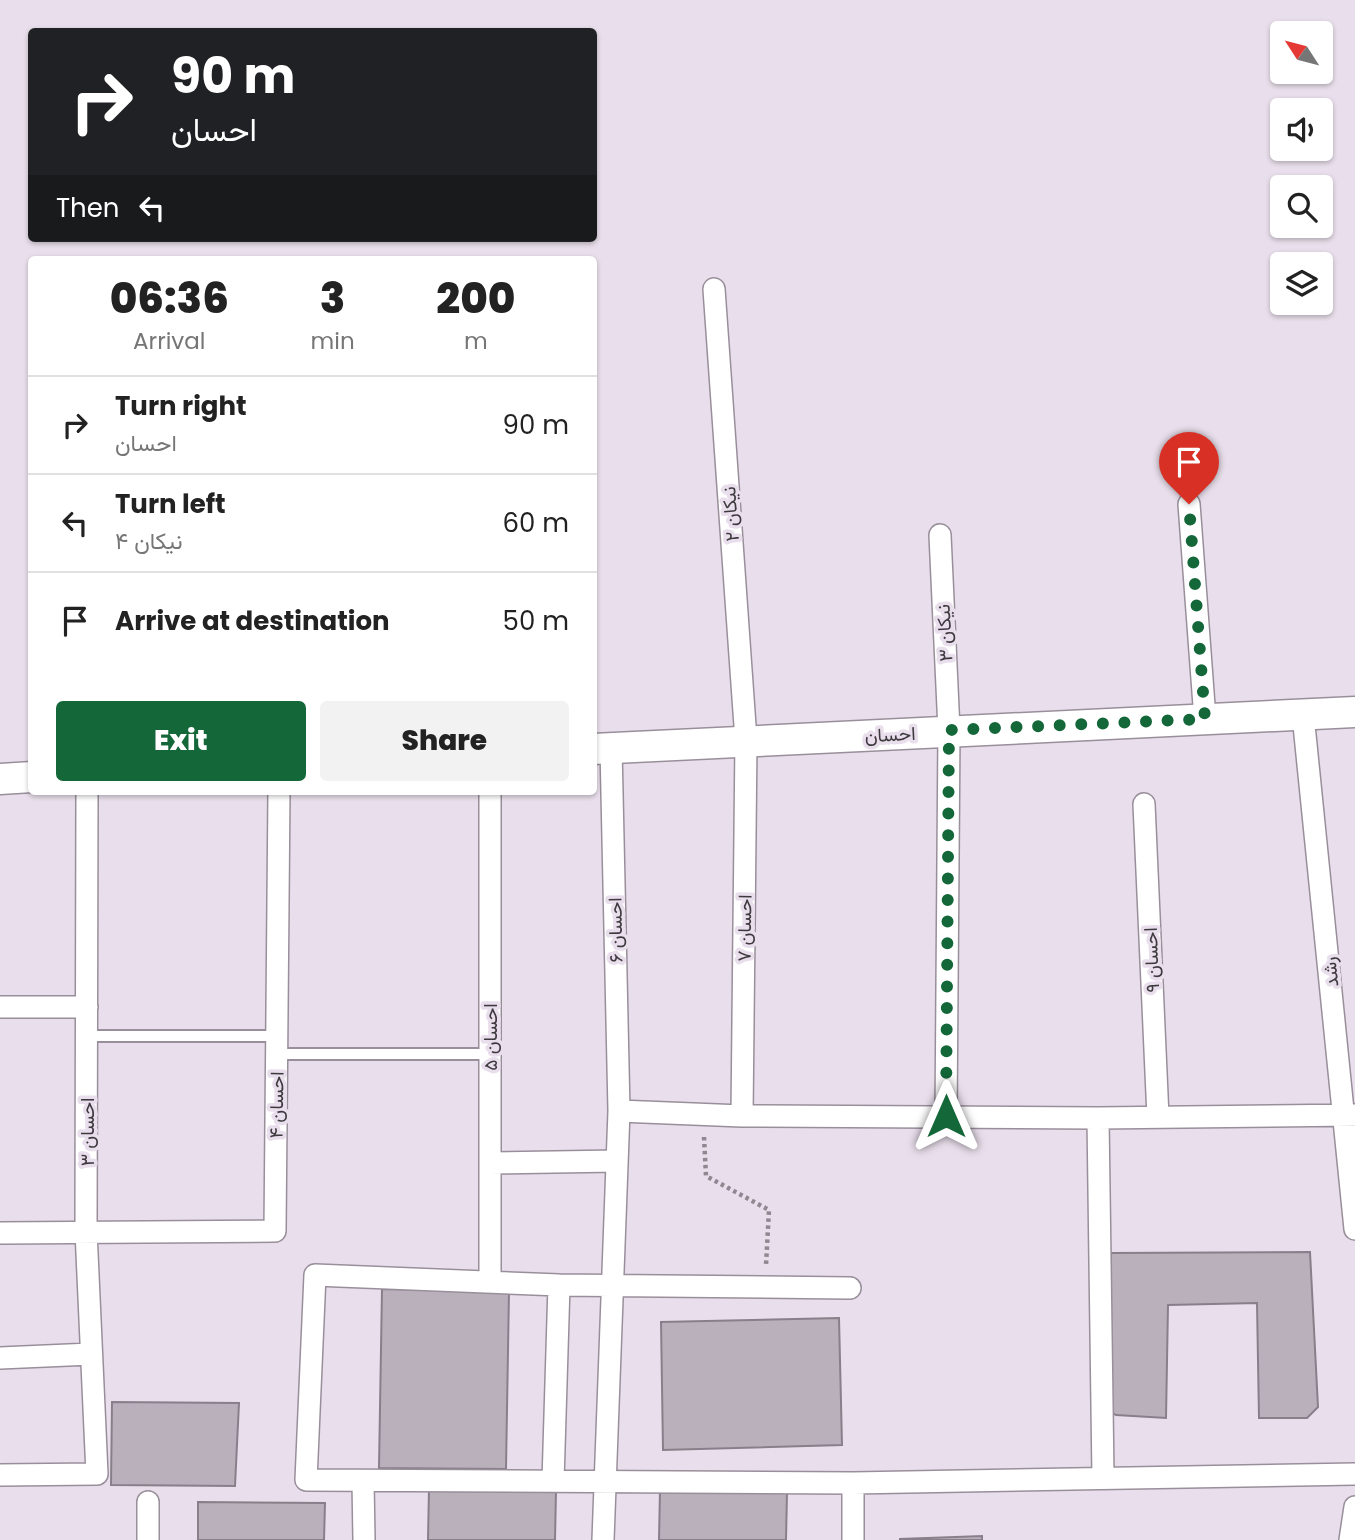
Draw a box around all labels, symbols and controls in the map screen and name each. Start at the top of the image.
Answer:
north arrow [1270,21,1334,84]
map controls [1270,21,1333,315]
text: 90 m [171,42,295,110]
icon: right [56,56,147,147]
button: sound [1270,98,1333,161]
text: احسان [171,107,257,152]
button: search [1270,175,1333,238]
icon: left [133,189,171,227]
text: Then [56,190,119,226]
button: layers [1270,252,1333,315]
text: 06:36 [110,269,229,328]
text: 3 [320,269,345,328]
text: 200 [436,269,515,328]
text: Arrival [133,325,205,357]
text: min [311,325,355,357]
text: m [464,325,488,357]
text: Turn right [115,388,247,424]
icon: right [56,406,94,444]
text: 90 m [503,407,569,443]
text: احسان [115,427,177,459]
pin [1159,432,1219,504]
icon: arrive [1170,443,1208,481]
text: Turn left [115,486,226,522]
street label: نیکان ۲ [715,486,746,542]
icon: left [56,504,94,542]
text: 60 m [502,505,569,541]
text: نیکان ۴ [115,525,183,557]
icon: arrive [56,602,94,640]
text: Arrive at destination [115,603,390,639]
text: 50 m [503,603,569,639]
street label: نیکان ۳ [930,604,959,662]
button: Exit [56,701,306,781]
button: Share [320,701,569,781]
street label: احسان [864,720,916,749]
street label: احسان ۷ [730,894,759,962]
street label: احسان ۶ [601,897,630,963]
street label: احسان ۹ [1137,927,1166,993]
street label: رشد [1315,956,1345,988]
street label: احسان ۵ [477,1003,504,1071]
street label: احسان ۴ [262,1071,291,1139]
position arrow [909,1079,983,1153]
street label: احسان ۳ [74,1098,101,1166]

